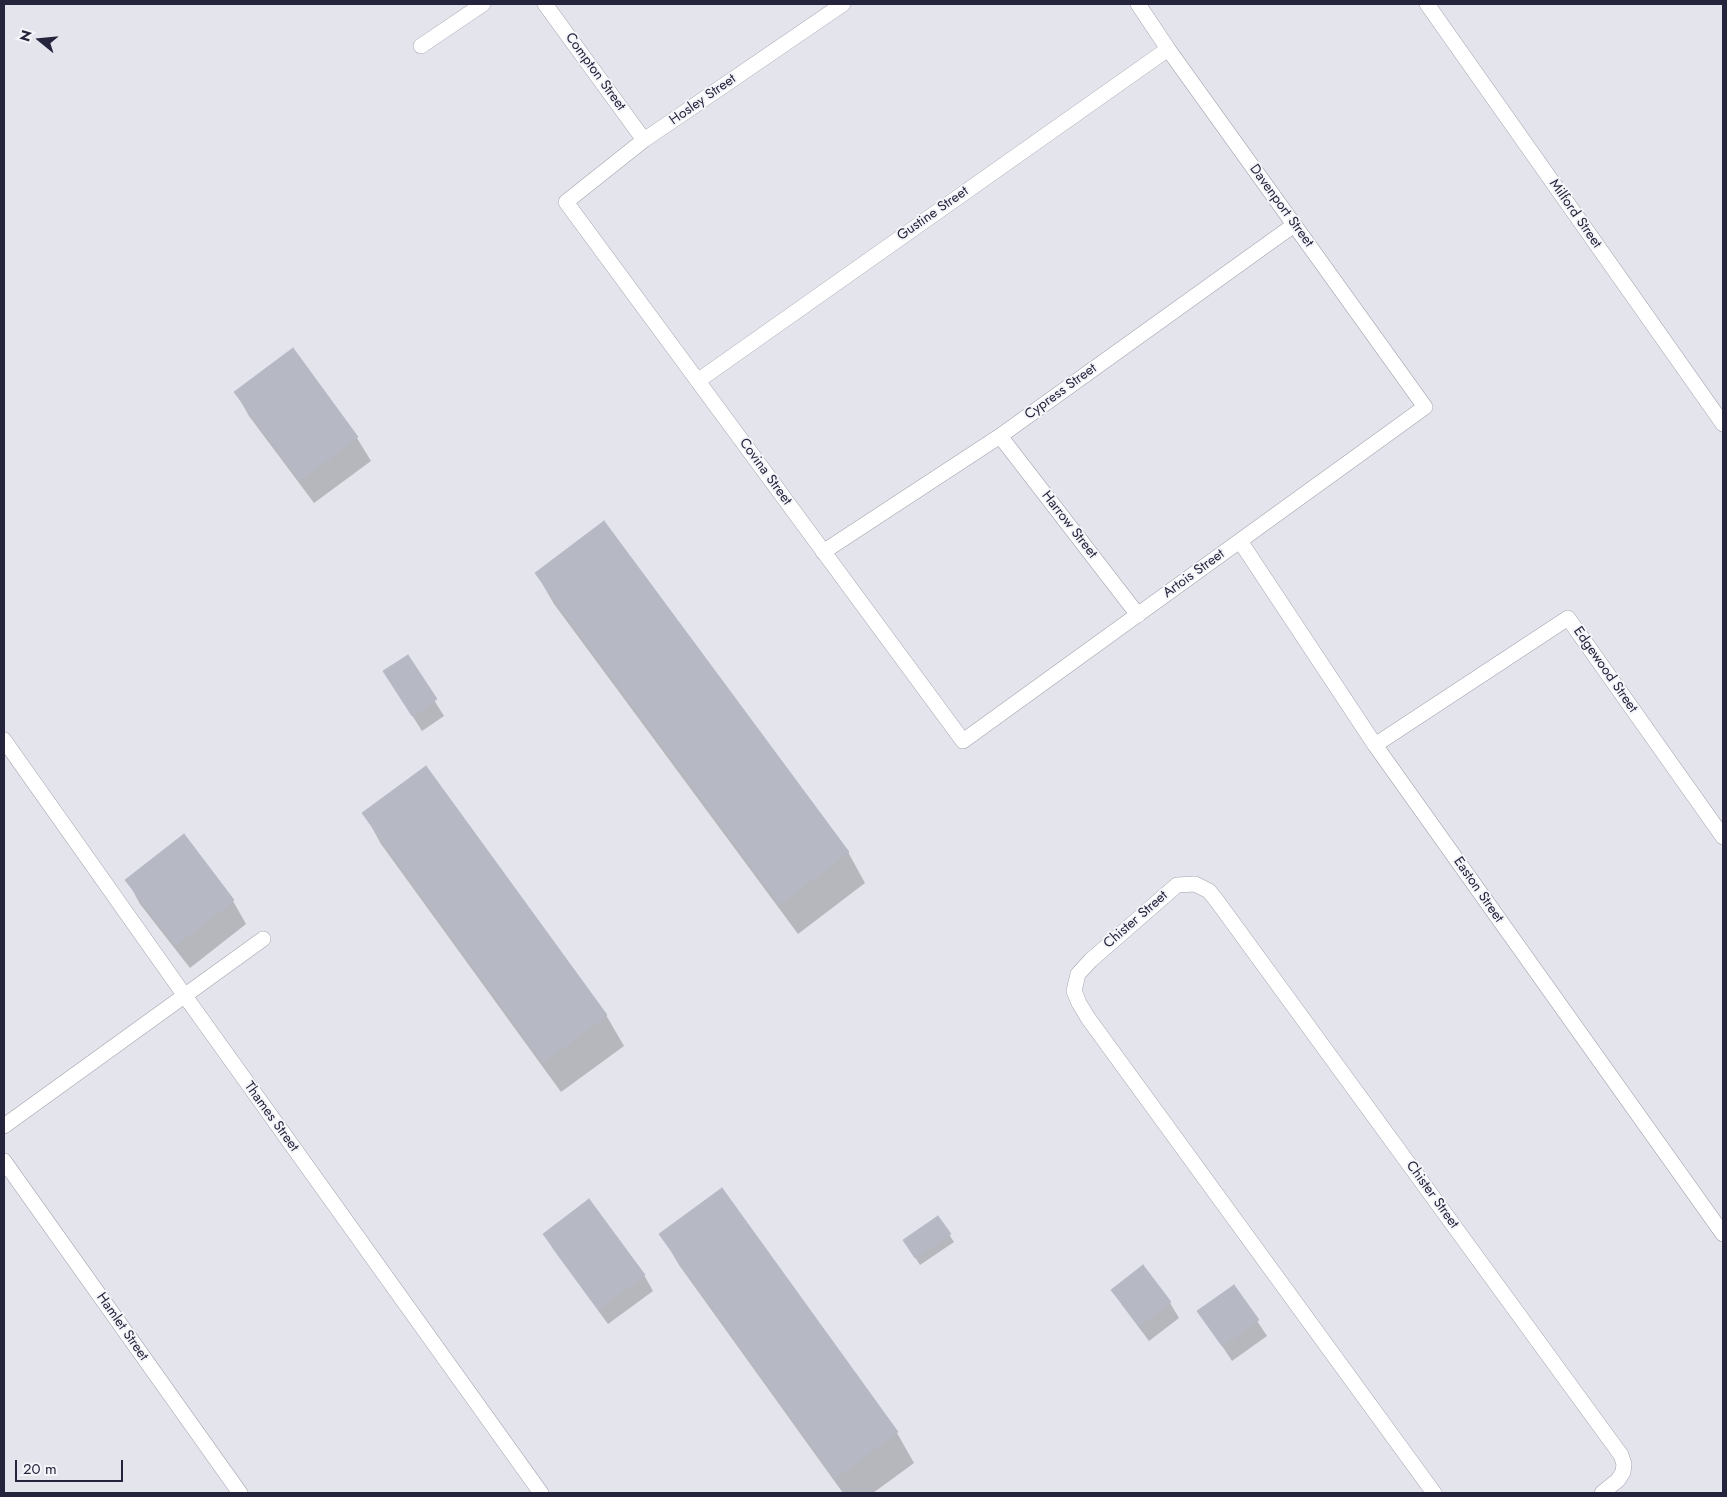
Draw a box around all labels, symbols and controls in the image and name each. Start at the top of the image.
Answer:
north arrow [15,15,65,65]
text: N [14,27,37,44]
street label: Compton Street [561,30,629,114]
street label: Hosley Street [667,71,739,129]
street label: Davenport Street [1245,161,1317,251]
street label: Milford Street [1545,176,1605,252]
street label: Gustine Street [894,183,972,245]
street label: Cypress Street [1022,360,1100,424]
street label: Covina Street [735,435,795,509]
street label: Harrow Street [1038,488,1100,562]
street label: Artois Street [1160,546,1228,602]
street label: Edgewood Street [1569,624,1641,716]
street label: Easton Street [1449,854,1507,926]
street label: Chister Street [1101,888,1171,952]
street label: Thames Street [240,1079,302,1155]
street label: Chister Street [1402,1158,1462,1232]
street label: Hamlet Street [92,1290,152,1364]
scale bar [18,1450,125,1482]
text: 20 m [23,1458,57,1480]

